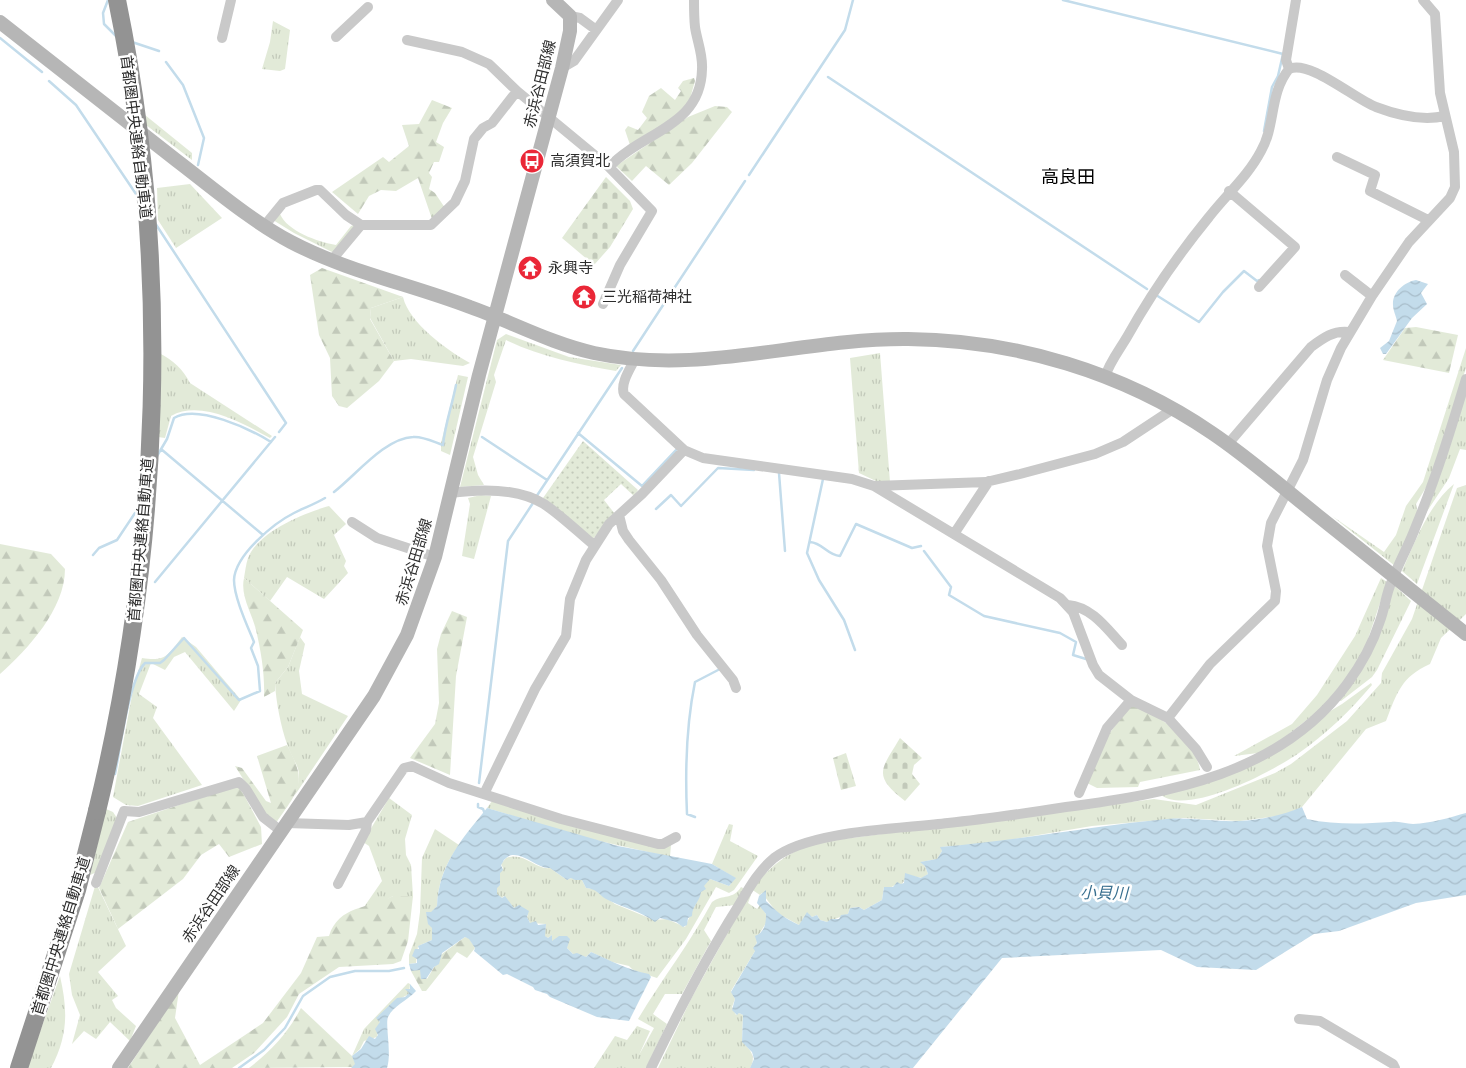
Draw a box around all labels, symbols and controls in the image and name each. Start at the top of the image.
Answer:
street label: 赤浜谷田部線 [520,38,560,130]
street label: 首都圏中央連絡自動車道 [117,54,155,220]
bus stop icon: 高須賀北 [519,148,545,174]
place label: 高須賀北 [550,152,610,170]
district label: 高良田 [1041,166,1095,188]
temple icon: 永興寺 [517,255,543,281]
place label: 永興寺 [548,259,593,277]
temple icon: 三光稲荷神社 [571,284,597,310]
place label: 三光稲荷神社 [602,288,692,306]
street label: 首都圏中央連絡自動車道 [125,457,157,623]
street label: 赤浜谷田部線 [392,516,436,608]
street label: 首都圏中央連絡自動車道 [28,854,94,1018]
street label: 赤浜谷田部線 [178,862,244,946]
water label: 小貝川 [1080,883,1130,903]

